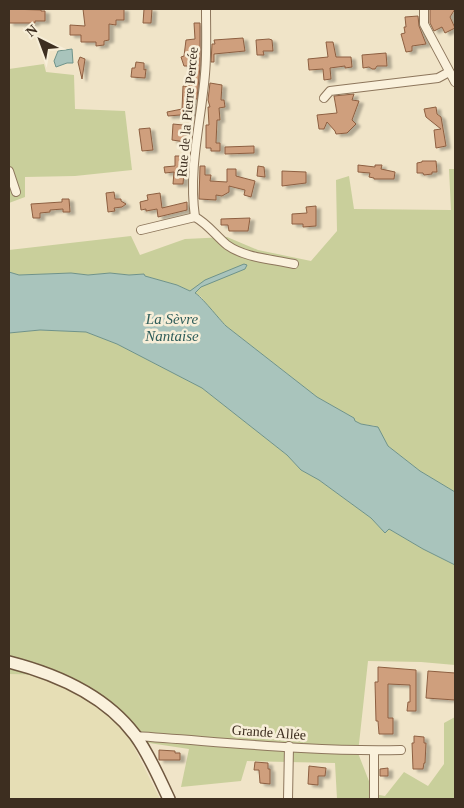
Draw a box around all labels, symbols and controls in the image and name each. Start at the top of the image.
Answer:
north arrow [15,15,65,65]
text: N [23,22,40,40]
street label: Rue de la Pierre Percée [174,46,201,178]
water label: La Sèvre Nantaise [144,311,199,344]
street label: Grande Allée [231,722,307,743]

